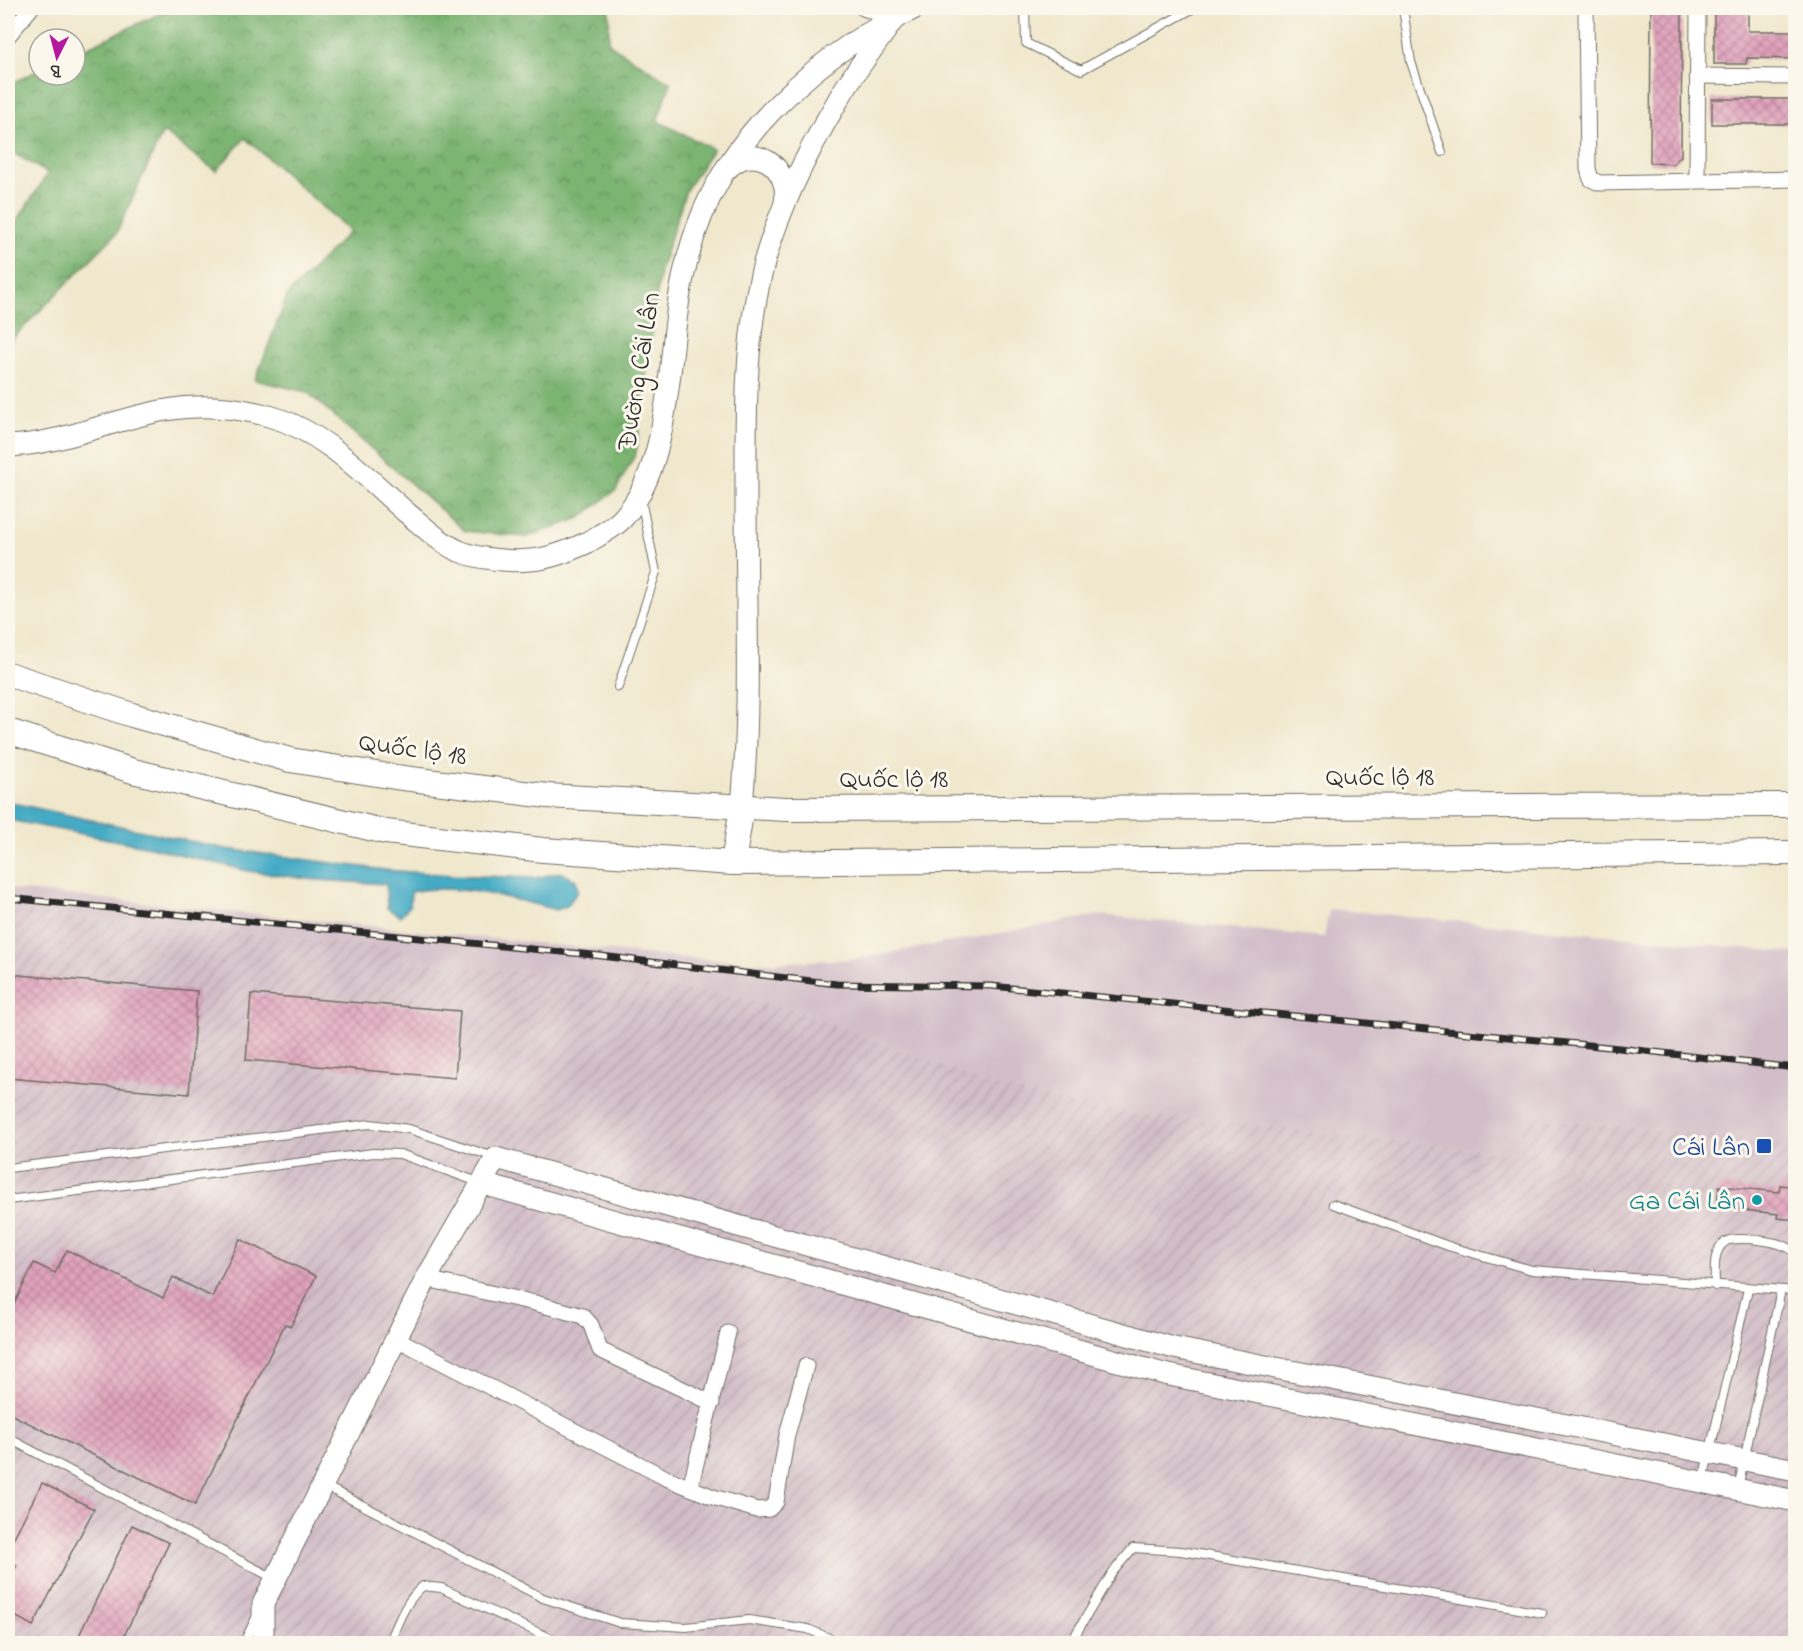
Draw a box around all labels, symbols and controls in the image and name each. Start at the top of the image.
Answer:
north arrow [27,27,87,87]
text: B [49,57,63,83]
street label: Đường Cái Lân [609,290,672,454]
street label: Quốc lộ 18 [356,724,469,777]
street label: Quốc lộ 18 [1326,759,1434,798]
street label: Quốc lộ 18 [840,761,948,800]
place label: Cái Lân [1672,1129,1750,1168]
marker: Cái Lân [1755,1137,1773,1155]
place label: Ga Cái Lân [1629,1183,1745,1222]
marker: Ga Cái Lân [1750,1193,1764,1207]

